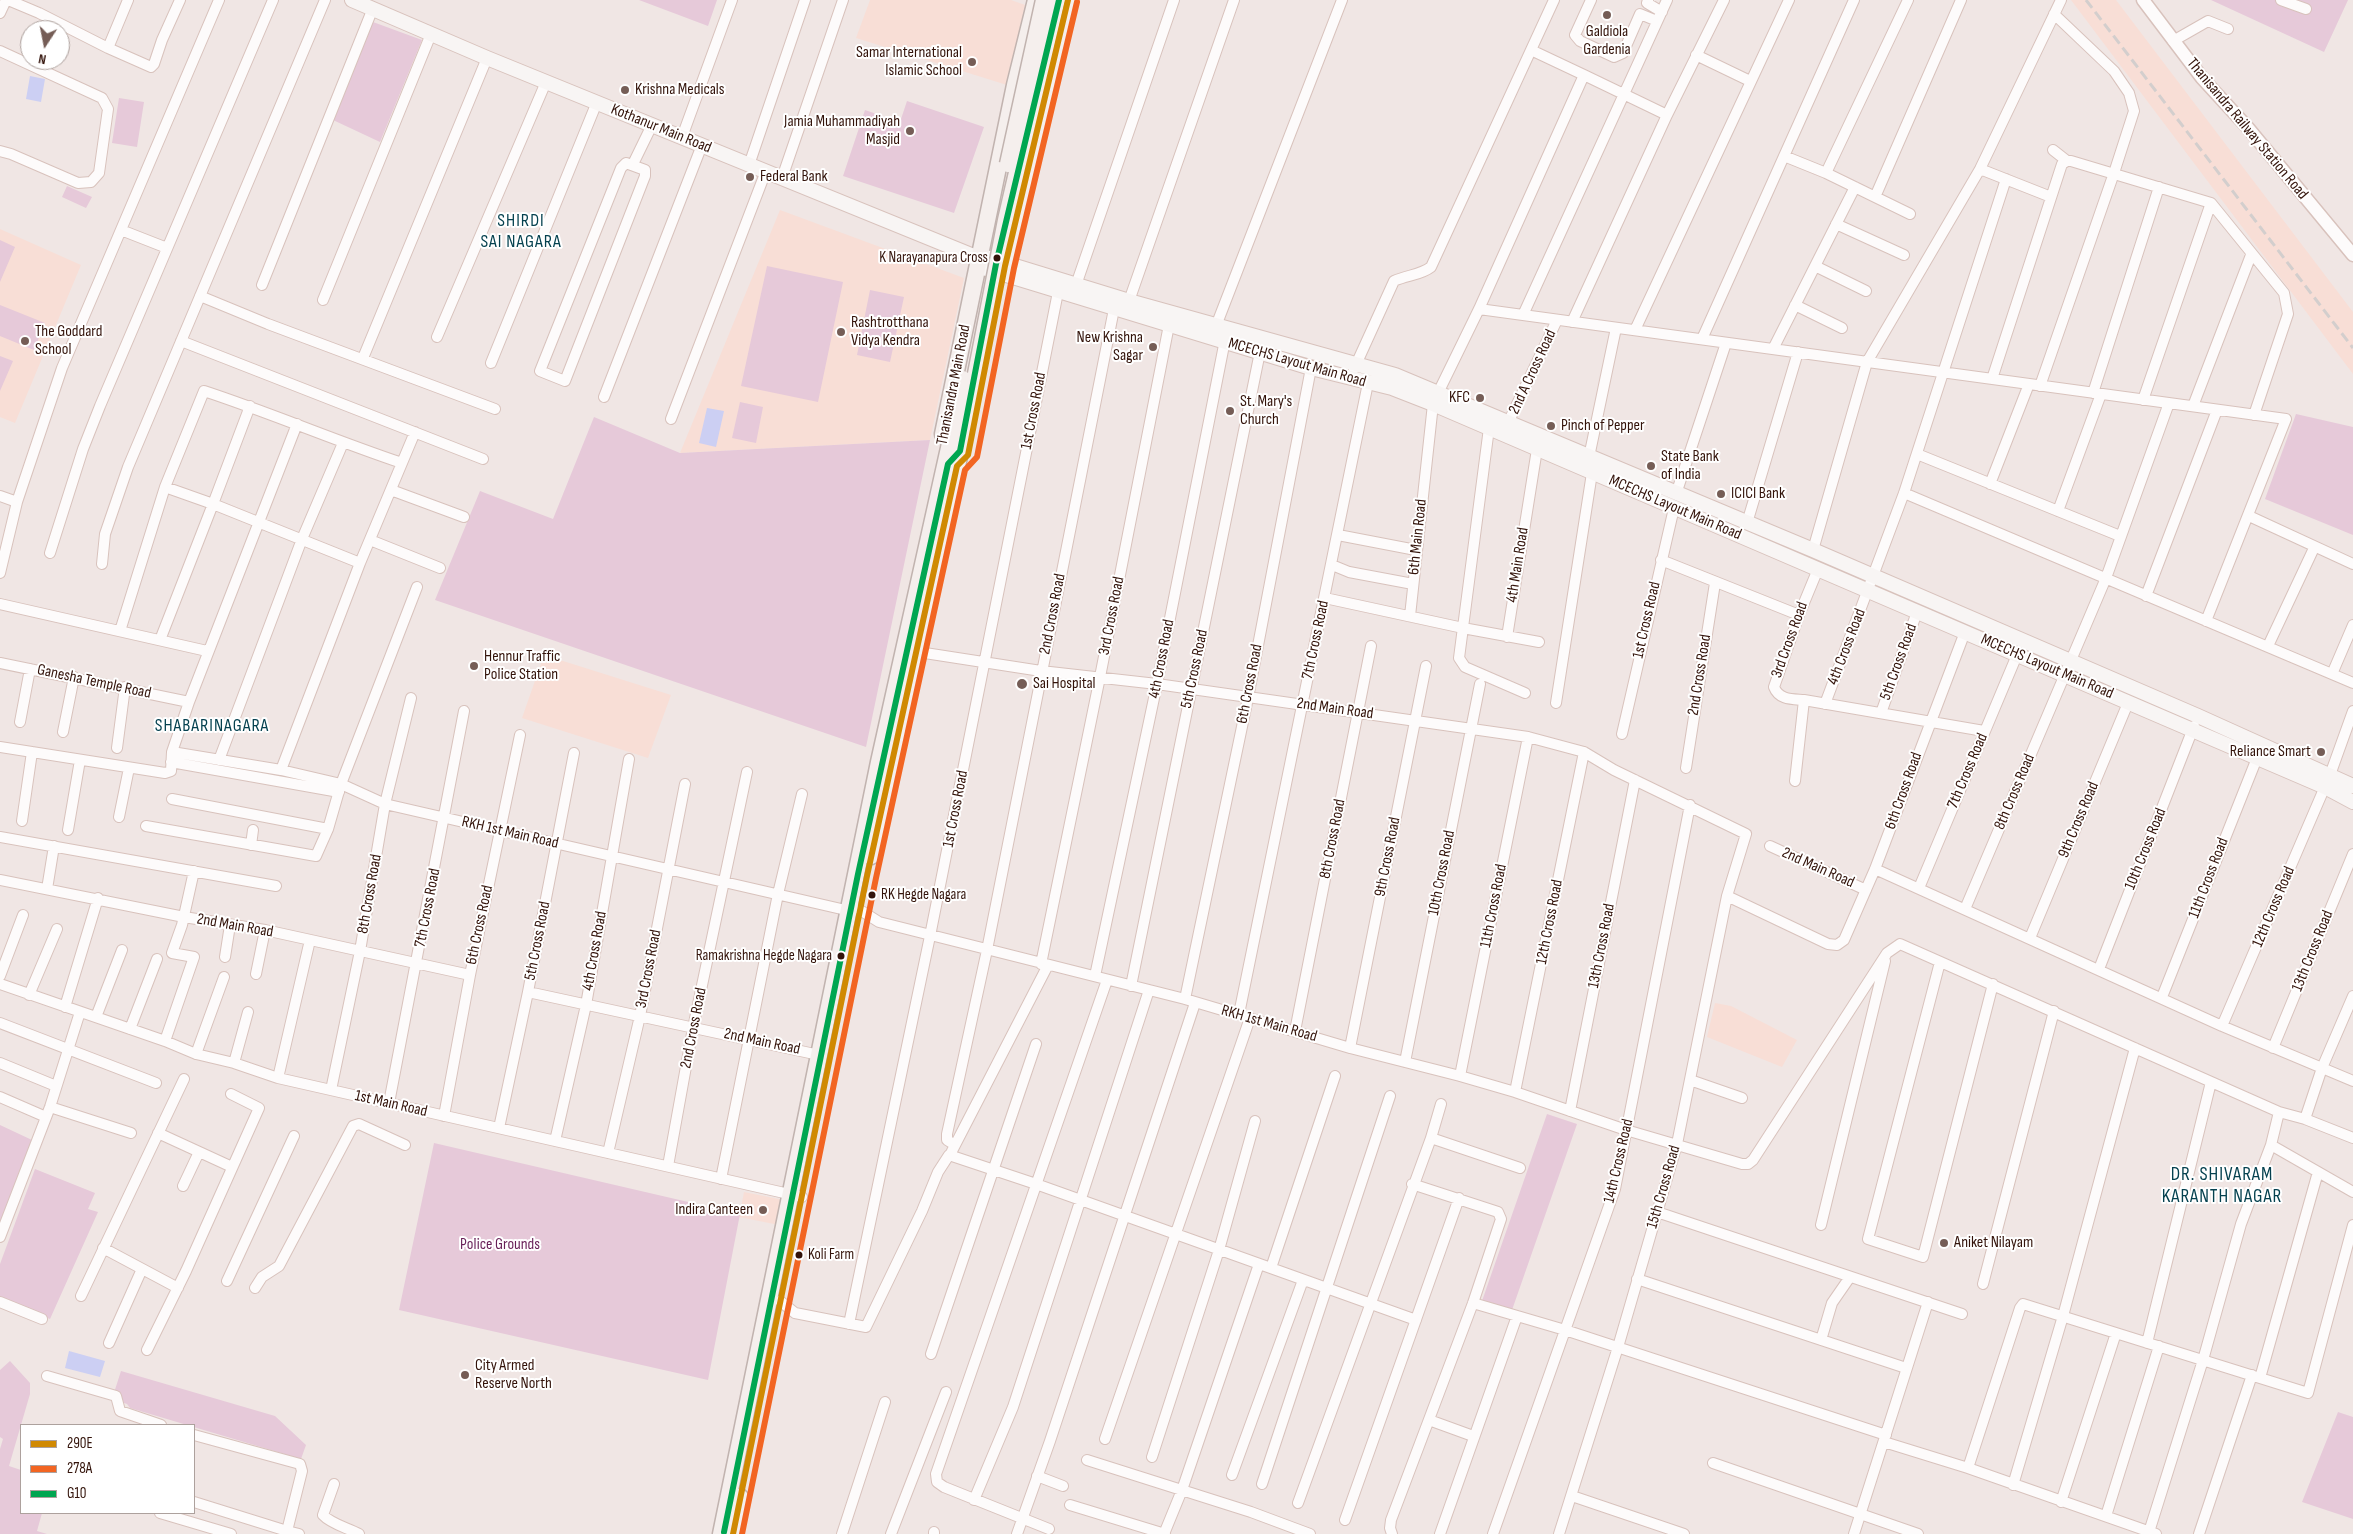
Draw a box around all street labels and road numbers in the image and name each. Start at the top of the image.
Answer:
street label: Thanisandra Railway Station Road [2182,54,2312,204]
street label: Kothanur Main Road [608,100,714,158]
street label: Thanisandra Main Road [933,323,975,447]
street label: 2nd A Cross Road [1505,327,1561,417]
street label: MCECHS Layout Main Road [1226,334,1368,392]
street label: 1st Cross Road [1017,371,1051,451]
street label: MCECHS Layout Main Road [1606,471,1744,545]
street label: 6th Main Road [1404,498,1432,576]
street label: 4th Main Road [1503,526,1533,604]
street label: 2nd Cross Road [1036,572,1070,656]
street label: 3rd Cross Road [1095,575,1129,657]
street label: 1st Cross Road [1629,580,1665,660]
street label: 7th Cross Road [1298,599,1334,681]
street label: 3rd Cross Road [1767,599,1813,681]
street label: 4th Cross Road [1824,606,1870,688]
street label: 4th Cross Road [1145,618,1179,700]
street label: 5th Cross Road [1876,621,1922,703]
street label: 5th Cross Road [1177,628,1213,710]
street label: MCECHS Layout Main Road [1978,630,2116,704]
street label: 2nd Cross Road [1684,633,1716,717]
street label: 6th Cross Road [1233,643,1267,725]
street label: Ganesha Temple Road [35,661,153,703]
street label: 2nd Main Road [1295,694,1375,724]
street label: 7th Cross Road [1944,730,1992,812]
street label: 6th Cross Road [1881,750,1927,832]
street label: 8th Cross Road [1990,751,2040,833]
street label: 1st Cross Road [939,769,973,849]
street label: 9th Cross Road [2054,779,2104,861]
street label: 8th Cross Road [1316,798,1350,880]
street label: 10th Cross Road [2121,805,2171,893]
street label: RKH 1st Main Road [460,813,560,853]
street label: 9th Cross Road [1371,816,1405,898]
street label: 10th Cross Road [1424,829,1460,917]
street label: 11th Cross Road [2185,835,2233,921]
street label: 2nd Main Road [1779,844,1857,892]
street label: 8th Cross Road [354,853,386,935]
street label: 11th Cross Road [1477,863,1511,949]
street label: 12th Cross Road [2248,864,2300,950]
street label: 7th Cross Road [411,867,445,949]
street label: 12th Cross Road [1532,878,1568,966]
street label: 6th Cross Road [462,884,498,966]
street label: 5th Cross Road [521,900,555,982]
street label: 13th Cross Road [1584,902,1620,990]
street label: 13th Cross Road [2288,908,2338,994]
street label: 2nd Main Road [195,910,275,942]
street label: 4th Cross Road [579,910,611,992]
street label: 3rd Cross Road [632,928,666,1010]
street label: 2nd Cross Road [677,986,711,1070]
street label: RKH 1st Main Road [1219,1001,1319,1047]
street label: 2nd Main Road [722,1025,802,1059]
street label: 1st Main Road [353,1086,429,1122]
street label: 14th Cross Road [1600,1117,1638,1205]
street label: 15th Cross Road [1643,1143,1685,1231]

